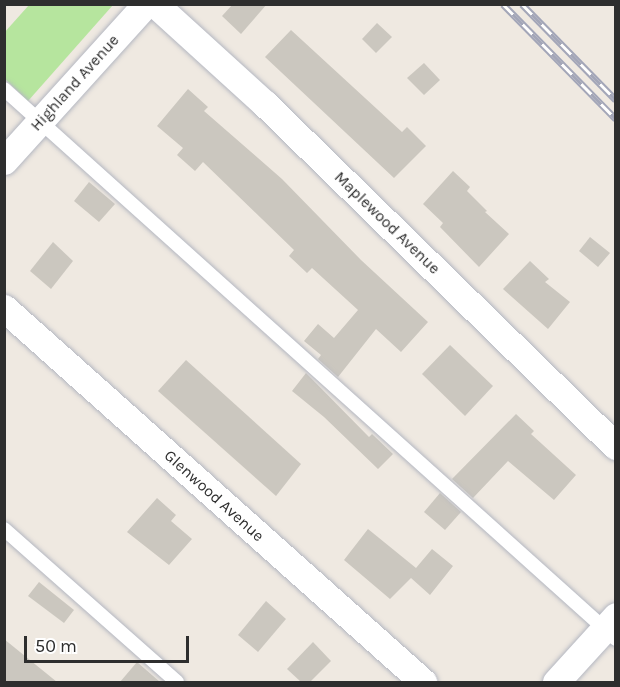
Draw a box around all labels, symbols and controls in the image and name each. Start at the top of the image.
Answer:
street label: Highland Avenue [27,31,123,135]
street label: Maplewood Avenue [330,168,444,278]
street label: Glenwood Avenue [160,446,268,546]
scale bar [27,624,192,662]
text: 50 m [35,635,77,657]

